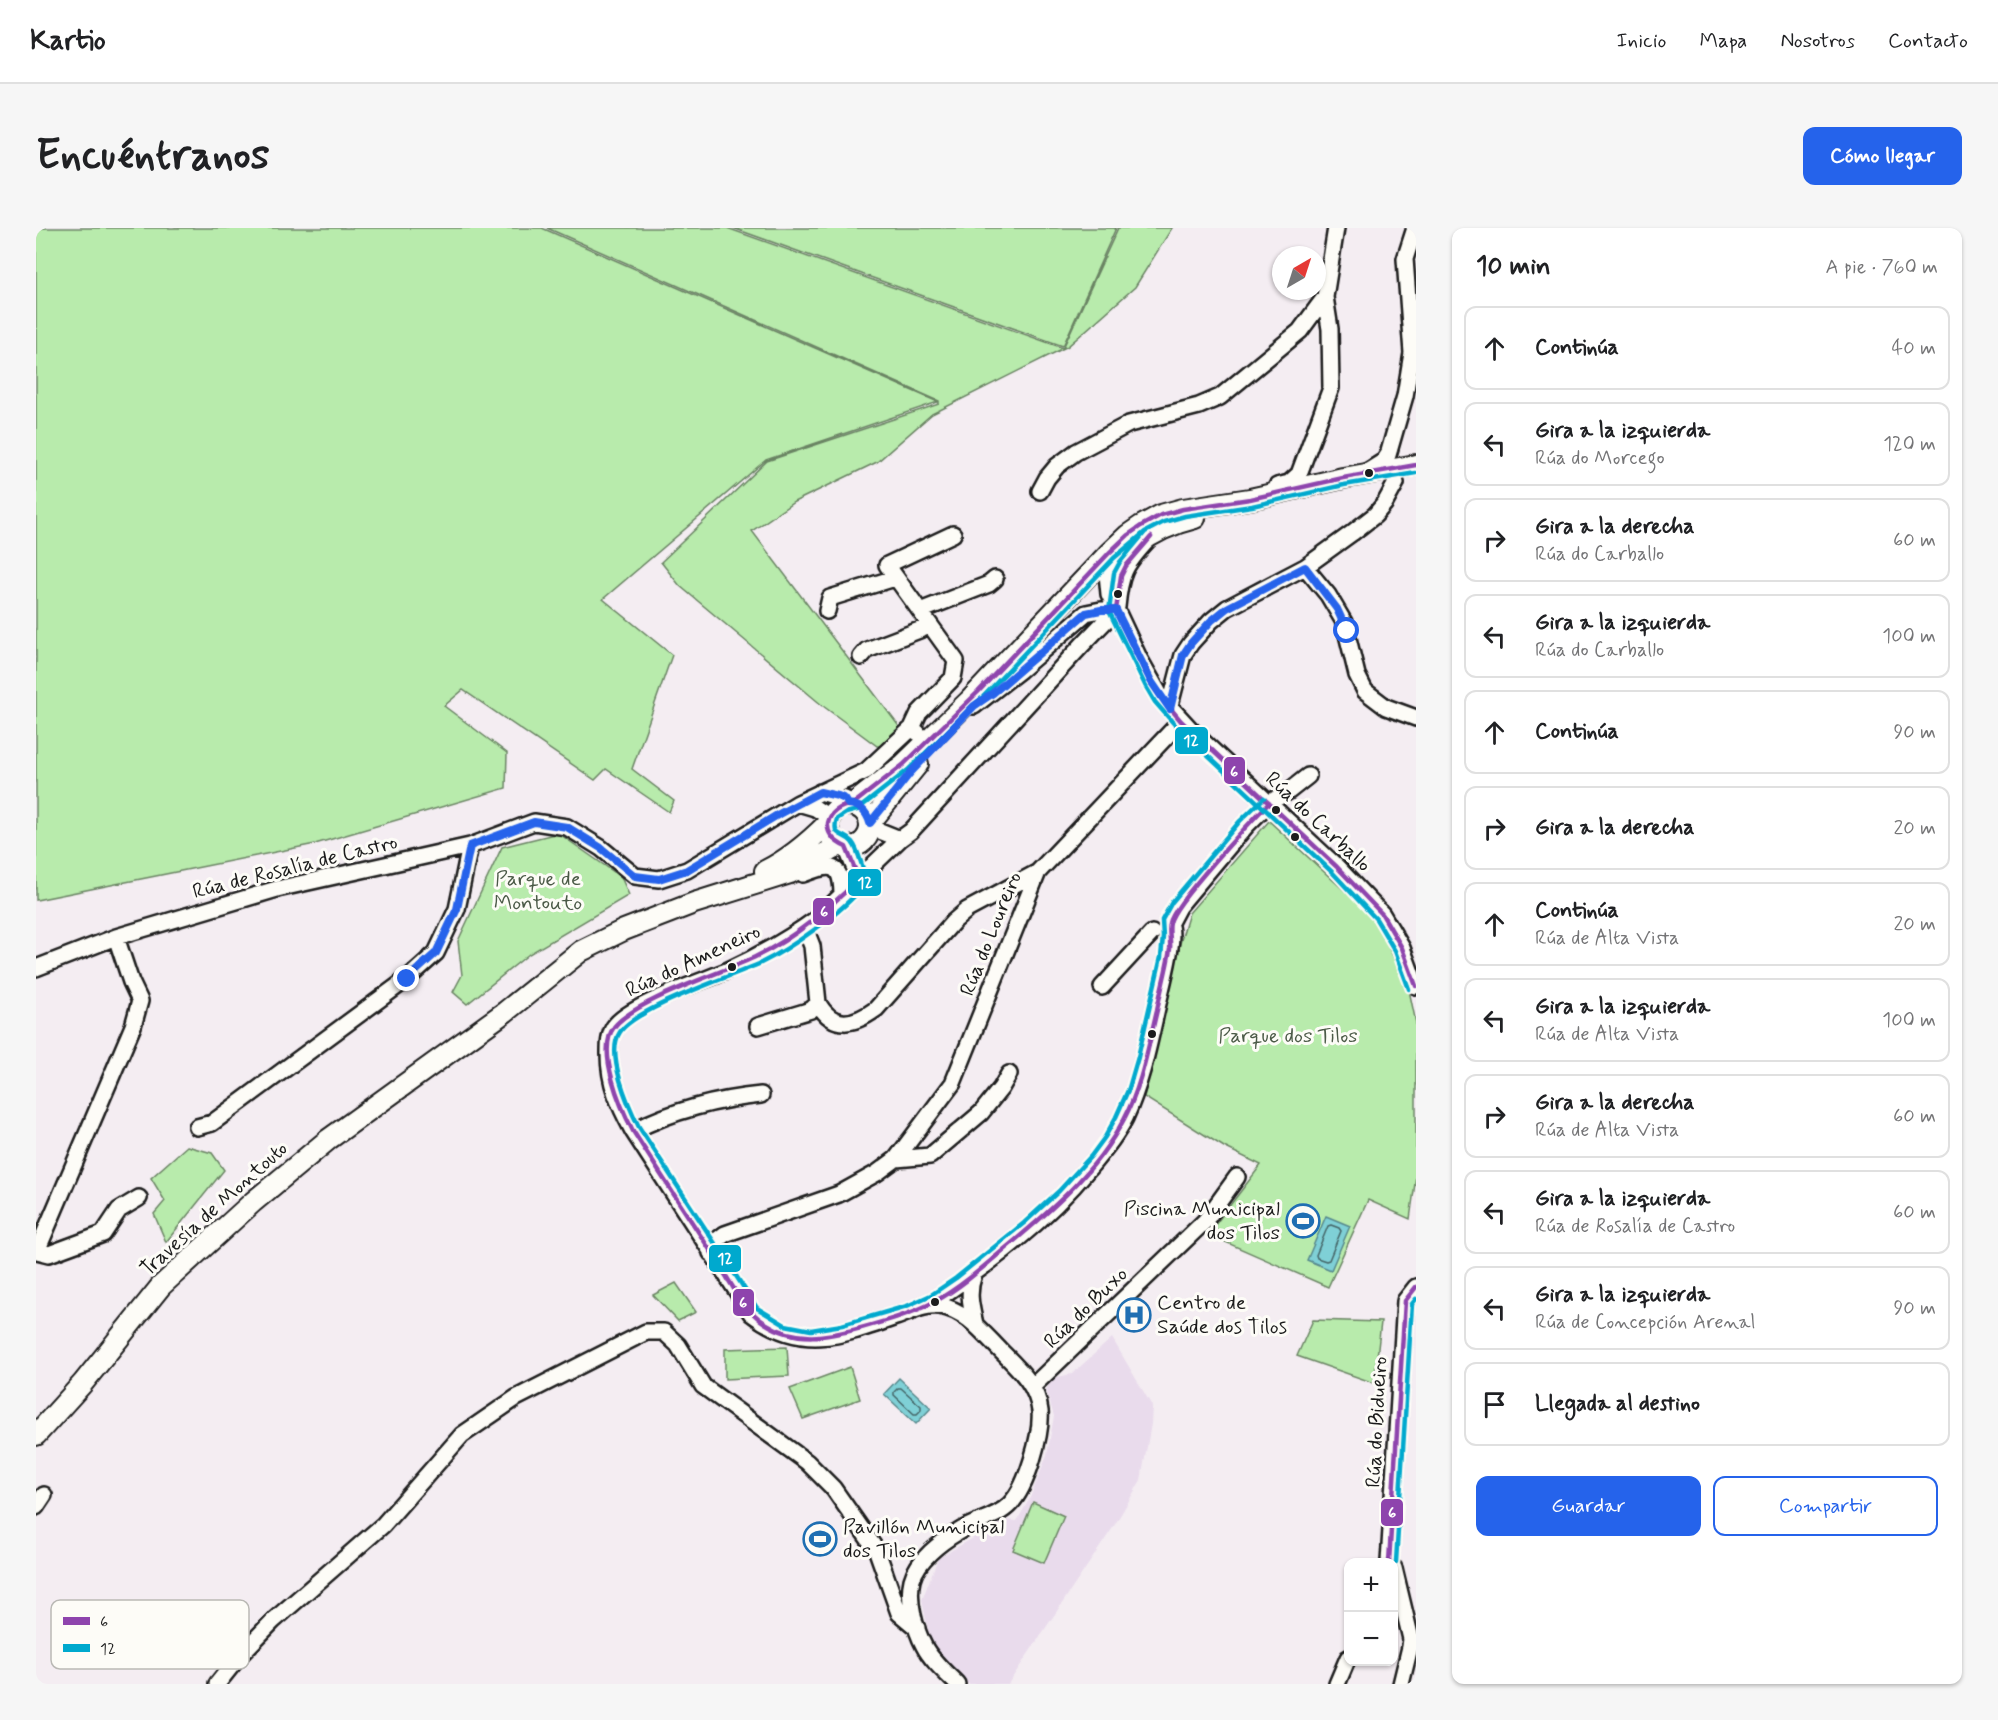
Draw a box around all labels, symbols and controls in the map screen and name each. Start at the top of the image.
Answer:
text: Kartio [30,23,106,60]
text: Inicio [1617,27,1667,55]
text: Mapa [1700,27,1747,55]
text: Nosotros [1780,27,1855,55]
text: Contacto [1888,27,1968,55]
button: Cómo llegar [1803,127,1962,185]
text: Encuéntranos [36,129,269,184]
north arrow [1272,246,1326,300]
text: 10 min [1476,250,1551,284]
text: A pie · 760 m [1825,254,1938,281]
icon: ahead [1478,332,1511,365]
text: Continúa [1535,334,1619,362]
text: 40 m [1892,335,1936,362]
text: Gira a la izquierda [1535,417,1710,445]
icon: left [1478,428,1511,461]
text: 120 m [1883,431,1936,458]
text: Rúa do Morcego [1535,445,1665,472]
unlabelled marker [1363,467,1375,479]
text: Gira a la derecha [1535,513,1695,541]
icon: right [1478,524,1511,557]
text: 60 m [1893,527,1936,554]
text: Rúa do Carballo [1535,541,1664,568]
unlabelled marker [1112,588,1124,600]
text: Gira a la izquierda [1535,609,1710,637]
route start [1333,617,1359,643]
icon: left [1478,620,1511,653]
text: 100 m [1882,623,1936,650]
text: Rúa do Carballo [1535,637,1664,664]
icon: ahead [1478,716,1511,749]
text: Continúa [1535,718,1619,746]
text: 90 m [1893,719,1936,746]
line badge: 12 [1174,726,1209,755]
text: 12 [1183,731,1199,752]
line badge: 6 [1223,756,1246,785]
text: 6 [1230,762,1238,783]
street label: Rúa do Carballo [1259,765,1377,879]
unlabelled marker [1270,804,1282,816]
icon: right [1478,812,1511,845]
text: Gira a la derecha [1535,814,1695,842]
text: 20 m [1893,815,1936,842]
street label: Rúa de Rosalía de Castro [190,828,400,906]
unlabelled marker [1289,831,1301,843]
park label: Parque de Montouto [494,865,582,917]
line badge: 12 [847,868,882,897]
street label: Rúa do Loureiro [953,868,1029,1000]
text: 12 [857,873,873,894]
line badge: 6 [812,897,835,926]
text: Continúa [1535,897,1619,925]
text: 6 [820,902,828,923]
icon: ahead [1478,908,1511,941]
text: 20 m [1893,911,1936,938]
street label: Rúa do Ameneiro [621,918,765,1004]
text: Rúa de Alta Vista [1535,925,1679,952]
unlabelled marker [726,961,738,973]
route end [393,965,419,991]
text: Gira a la izquierda [1535,993,1710,1021]
icon: left [1478,1004,1511,1037]
text: 100 m [1882,1007,1936,1034]
text: Rúa de Alta Vista [1535,1021,1679,1048]
park label: Parque dos Tilos [1218,1022,1358,1050]
unlabelled marker [1146,1028,1158,1040]
text: Gira a la derecha [1535,1089,1695,1117]
icon: right [1478,1100,1511,1133]
text: 60 m [1893,1103,1936,1130]
text: Rúa de Alta Vista [1535,1117,1679,1144]
street label: Travesía de Montouto [134,1135,294,1283]
text: Gira a la izquierda [1535,1185,1710,1213]
place label: Piscina Municipal dos Tilos [1124,1195,1280,1247]
icon: left [1478,1196,1511,1229]
text: 60 m [1893,1199,1936,1226]
sports icon: Piscina Municipal dos Tilos [1285,1203,1321,1239]
text: Rúa de Rosalía de Castro [1535,1213,1735,1240]
line badge: 12 [708,1244,742,1273]
text: 12 [717,1249,733,1270]
street label: Rúa do Buxo [1038,1261,1134,1355]
text: Gira a la izquierda [1535,1281,1710,1309]
line badge: 6 [732,1288,755,1317]
place label: Centro de Saúde dos Tilos [1157,1289,1287,1341]
icon: left [1478,1292,1511,1325]
text: 6 [739,1293,747,1314]
text: 90 m [1893,1295,1936,1322]
unlabelled marker [929,1296,941,1308]
hospital icon: Centro de Saúde dos Tilos [1116,1297,1152,1333]
text: Rúa de Concepción Arenal [1535,1309,1756,1336]
street label: Rúa do Bidueiro [1360,1356,1394,1488]
icon: arrive [1478,1388,1511,1421]
text: Llegada al destino [1535,1390,1700,1418]
button: Guardar [1476,1476,1701,1536]
button: Compartir [1713,1476,1938,1536]
line badge: 6 [1380,1498,1404,1527]
text: 6 [1388,1503,1396,1524]
place label: Pavillón Municipal dos Tilos [843,1513,1004,1565]
sports icon: Pavillón Municipal dos Tilos [802,1521,838,1557]
map controls [1344,1558,1398,1666]
button: + [1344,1558,1398,1612]
legend [51,1600,249,1669]
text: 6 [100,1612,108,1633]
button: − [1344,1612,1398,1666]
text: 12 [100,1639,116,1660]

